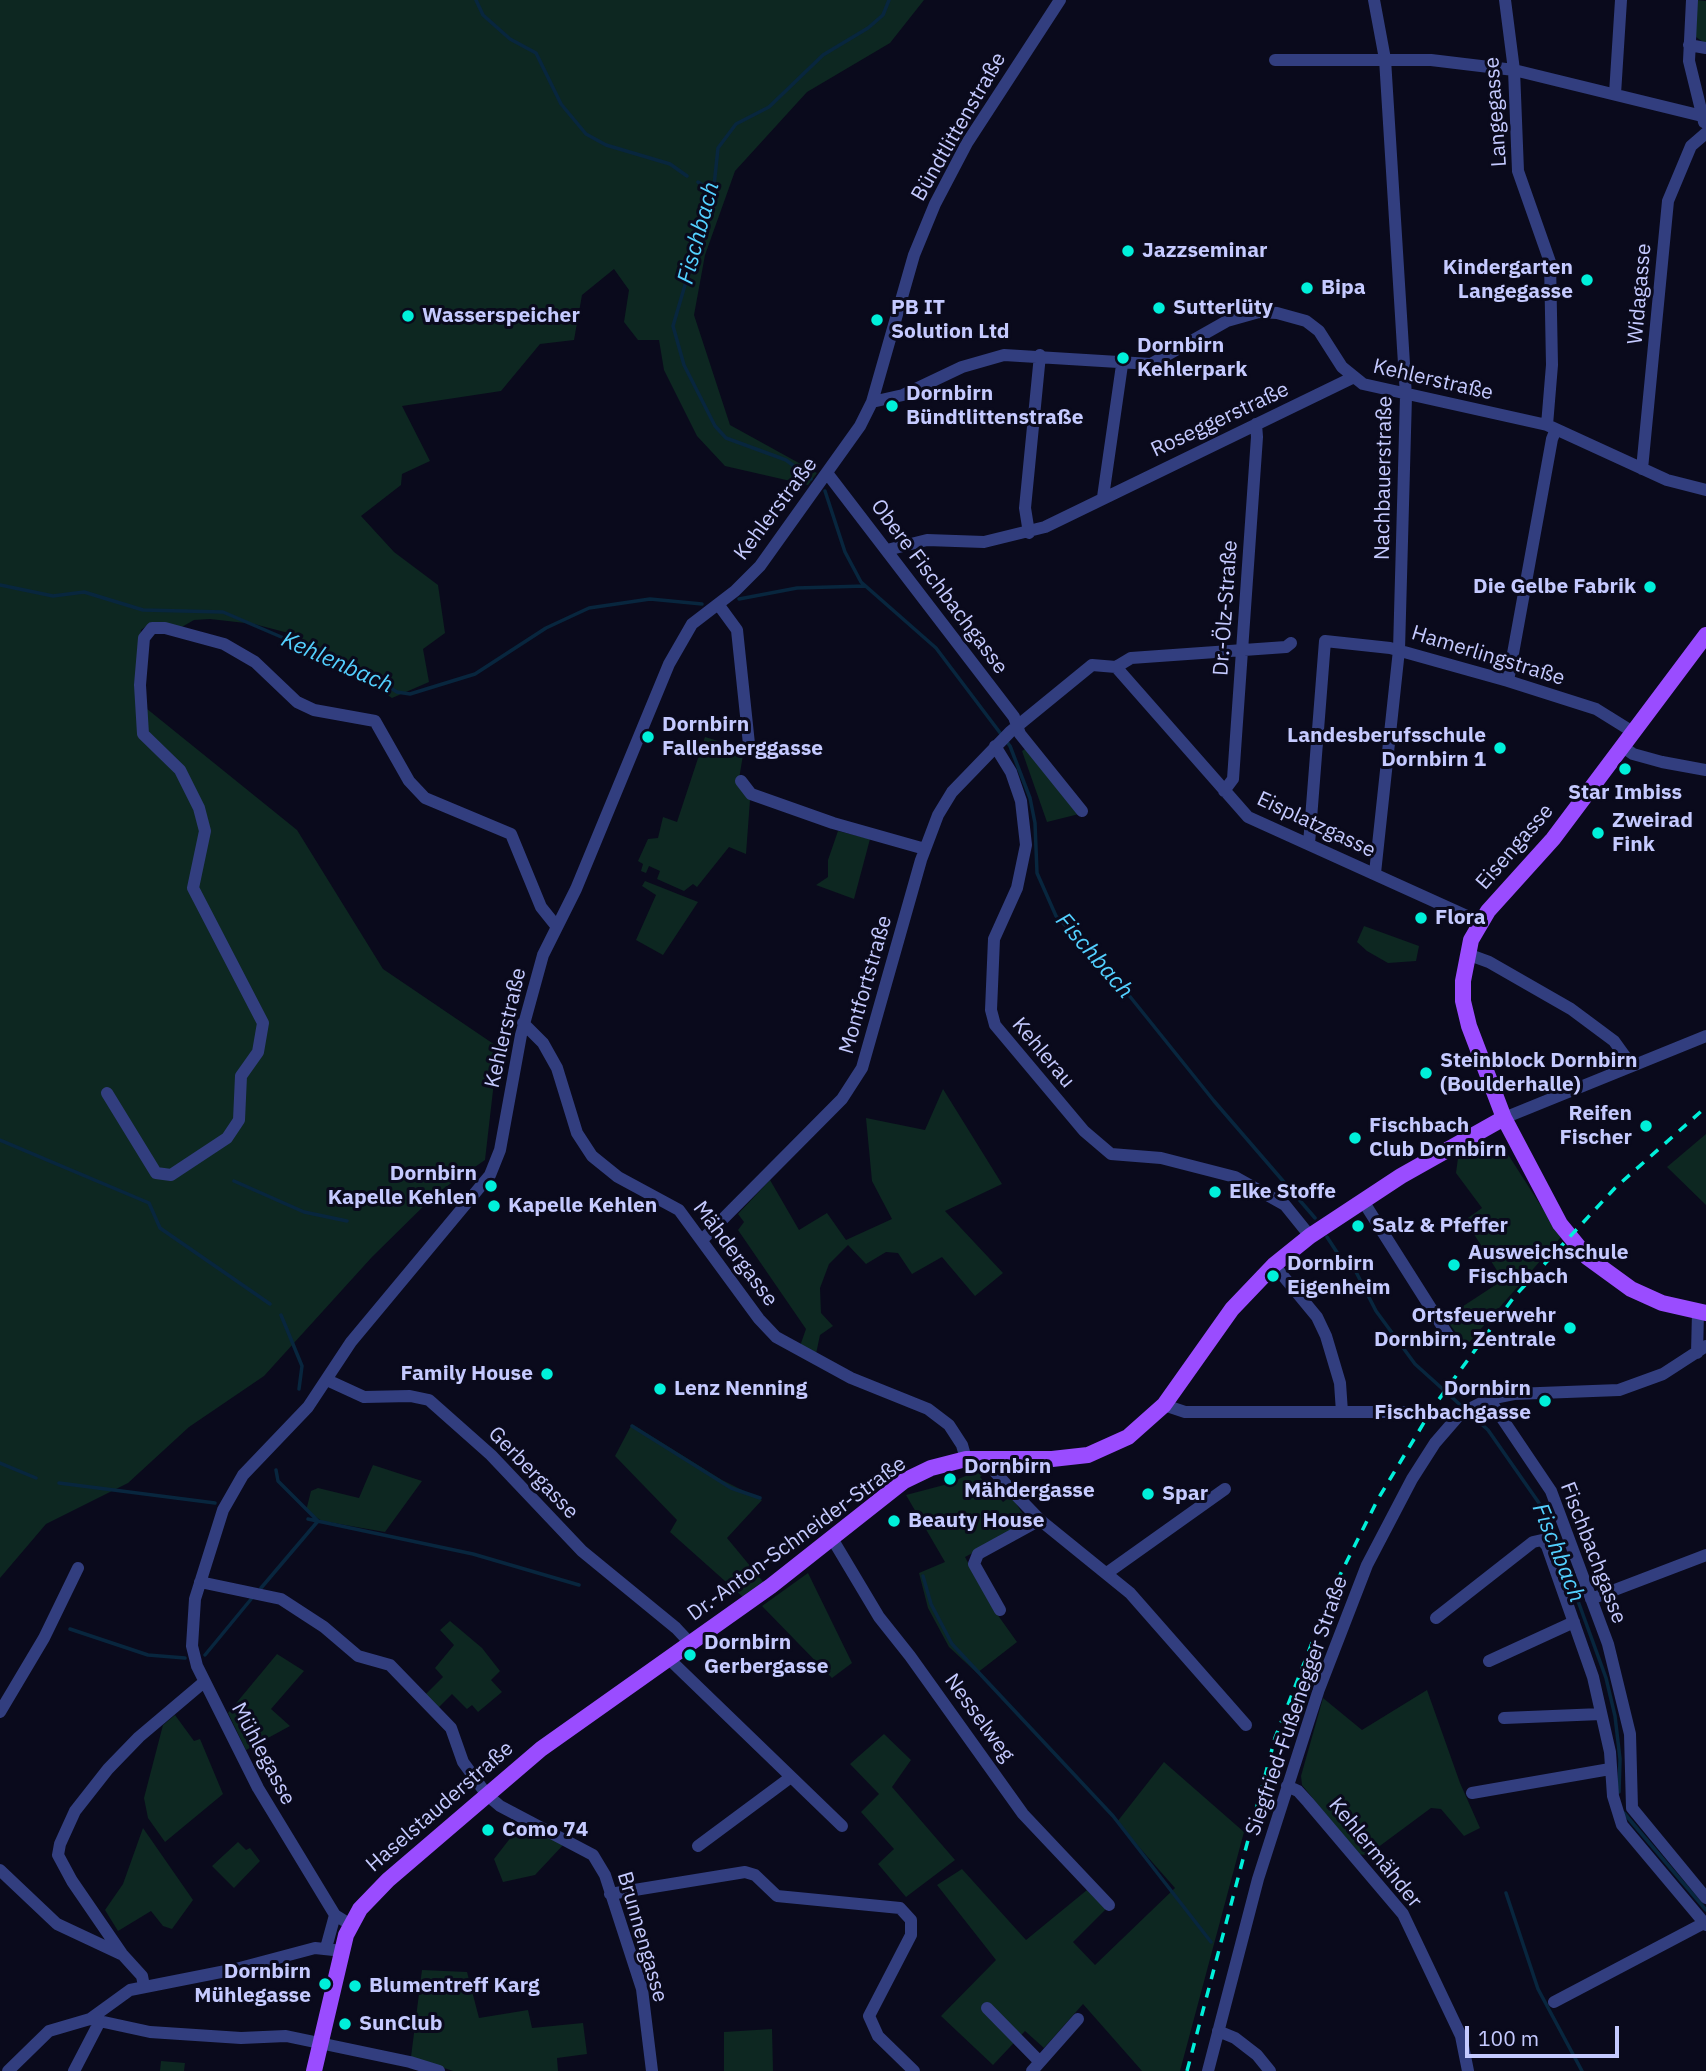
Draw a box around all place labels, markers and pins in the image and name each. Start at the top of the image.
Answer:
place label: Jazzseminar [1142,238,1268,264]
marker: Jazzseminar [1120,243,1136,259]
place label: Kindergarten Langegasse [1443,255,1573,305]
marker: Kindergarten Langegasse [1579,272,1595,288]
place label: Bipa [1321,275,1366,301]
marker: Bipa [1299,280,1315,296]
place label: PB IT Solution Ltd [891,295,1010,345]
place label: Sutterlüty [1173,295,1273,321]
marker: Sutterlüty [1151,300,1167,316]
place label: Wasserspeicher [422,303,580,329]
marker: Wasserspeicher [400,308,416,324]
marker: PB IT Solution Ltd [869,312,885,328]
place label: Dornbirn Kehlerpark [1137,333,1247,383]
marker: Dornbirn Kehlerpark [1115,350,1131,366]
place label: Dornbirn Bündtlittenstraße [906,381,1083,431]
marker: Dornbirn Bündtlittenstraße [884,398,900,414]
place label: Die Gelbe Fabrik [1473,574,1636,600]
marker: Die Gelbe Fabrik [1642,579,1658,595]
place label: Dornbirn Fallenberggasse [662,712,823,762]
place label: Landesberufsschule Dornbirn 1 [1287,723,1486,773]
marker: Dornbirn Fallenberggasse [640,729,656,745]
marker: Landesberufsschule Dornbirn 1 [1492,740,1508,756]
marker: Star Imbiss [1617,761,1633,777]
place label: Star Imbiss [1568,780,1682,806]
place label: Zweirad Fink [1612,808,1693,858]
marker: Zweirad Fink [1590,825,1606,841]
place label: Flora [1435,905,1486,931]
marker: Flora [1413,910,1429,926]
place label: Steinblock Dornbirn (Boulderhalle) [1440,1048,1637,1098]
marker: Steinblock Dornbirn (Boulderhalle) [1418,1065,1434,1081]
place label: Reifen Fischer [1559,1101,1632,1151]
place label: Fischbach Club Dornbirn [1369,1113,1507,1163]
marker: Reifen Fischer [1638,1118,1654,1134]
marker: Fischbach Club Dornbirn [1347,1130,1363,1146]
place label: Dornbirn Kapelle Kehlen [328,1161,477,1211]
marker: Dornbirn Kapelle Kehlen [483,1178,499,1194]
place label: Elke Stoffe [1229,1179,1336,1205]
marker: Elke Stoffe [1207,1184,1223,1200]
place label: Kapelle Kehlen [508,1193,657,1219]
marker: Kapelle Kehlen [486,1198,502,1214]
place label: Salz & Pfeffer [1372,1213,1508,1239]
marker: Salz & Pfeffer [1350,1218,1366,1234]
place label: Ausweichschule Fischbach [1468,1240,1629,1290]
place label: Dornbirn Eigenheim [1287,1251,1391,1301]
marker: Ausweichschule Fischbach [1446,1257,1462,1273]
marker: Dornbirn Eigenheim [1265,1268,1281,1284]
place label: Ortsfeuerwehr Dornbirn, Zentrale [1374,1303,1556,1353]
marker: Ortsfeuerwehr Dornbirn, Zentrale [1562,1320,1578,1336]
place label: Family House [400,1361,533,1387]
marker: Family House [539,1366,555,1382]
place label: Lenz Nenning [674,1376,807,1402]
place label: Dornbirn Fischbachgasse [1374,1376,1531,1426]
marker: Lenz Nenning [652,1381,668,1397]
marker: Dornbirn Fischbachgasse [1537,1393,1553,1409]
place label: Dornbirn Mähdergasse [964,1454,1095,1504]
marker: Dornbirn Mähdergasse [942,1471,958,1487]
place label: Spar [1162,1481,1208,1507]
marker: Spar [1140,1486,1156,1502]
place label: Beauty House [908,1508,1044,1534]
marker: Beauty House [886,1513,902,1529]
place label: Dornbirn Gerbergasse [704,1630,828,1680]
marker: Dornbirn Gerbergasse [682,1647,698,1663]
place label: Como 74 [502,1817,588,1843]
marker: Como 74 [480,1822,496,1838]
place label: Dornbirn Mühlegasse [194,1959,311,2009]
place label: Blumentreff Karg [369,1973,540,1999]
marker: Dornbirn Mühlegasse [317,1976,333,1992]
marker: Blumentreff Karg [347,1978,363,1994]
place label: SunClub [359,2011,442,2037]
marker: SunClub [337,2016,353,2032]

